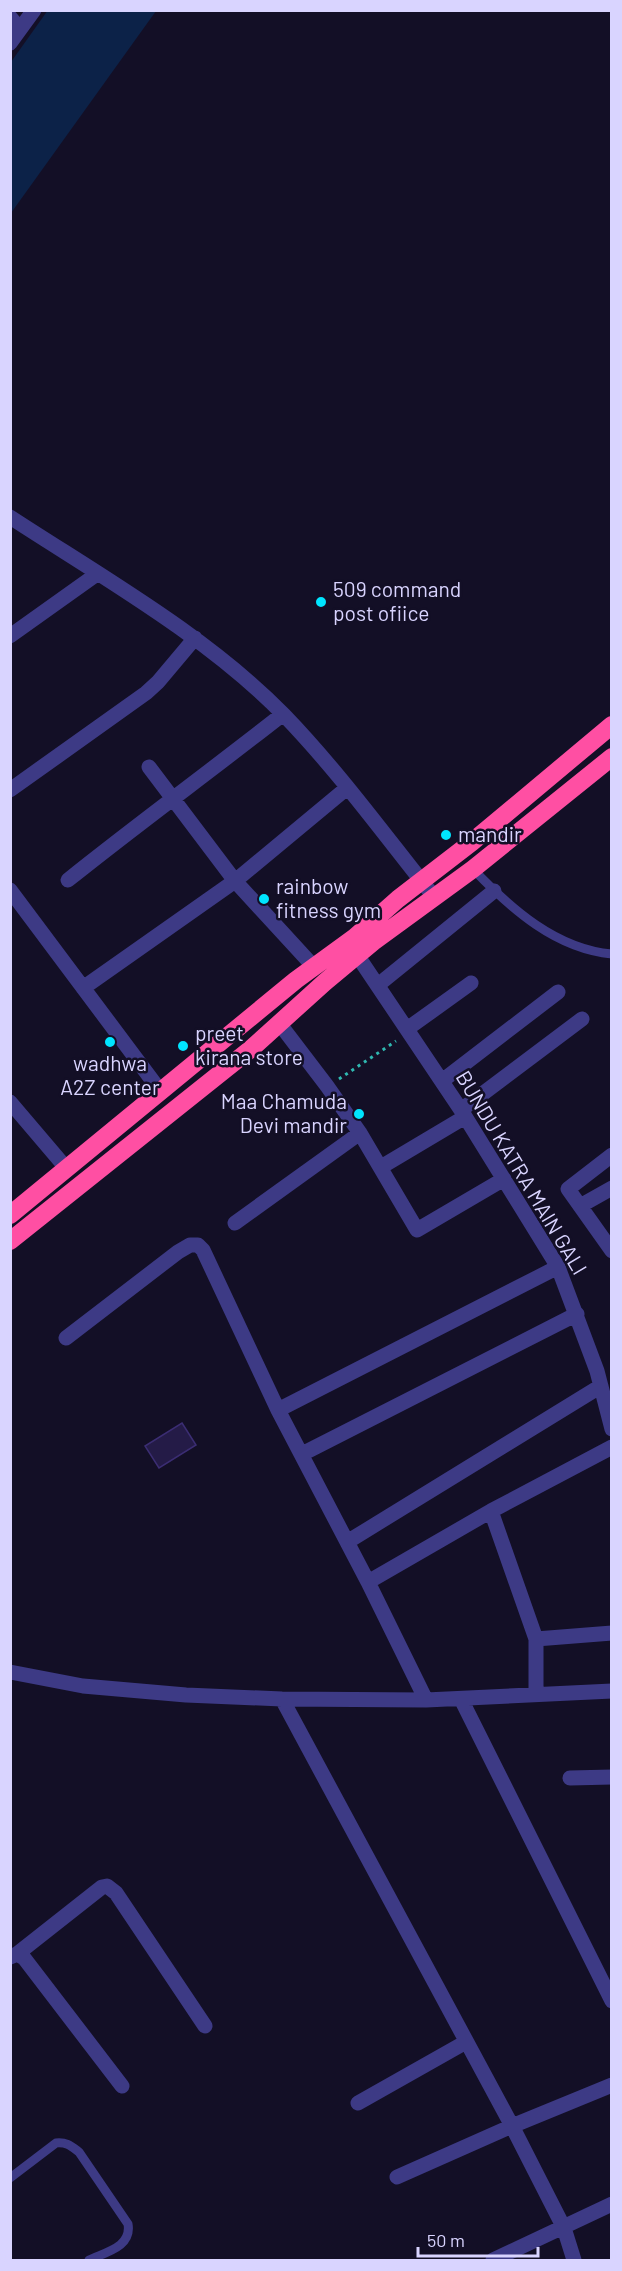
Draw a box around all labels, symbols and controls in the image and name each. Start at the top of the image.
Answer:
place label: 509 command post ofiice [333,576,461,625]
marker: 509 command post ofiice [314,595,328,609]
place label: mandir [458,821,522,846]
marker: mandir [439,828,453,842]
place label: rainbow fitness gym [276,873,381,922]
marker: rainbow fitness gym [257,892,271,906]
place label: preet kirana store [195,1020,303,1069]
marker: wadhwa A2Z center [103,1035,117,1049]
marker: preet kirana store [176,1039,190,1053]
place label: wadhwa A2Z center [60,1050,160,1099]
street label: BUNDU KATRA MAIN GALI [451,1066,593,1279]
place label: Maa Chamuda Devi mandir [221,1088,347,1137]
marker: Maa Chamuda Devi mandir [352,1107,366,1121]
scale bar [418,2220,538,2258]
text: 50 m [427,2229,465,2251]

